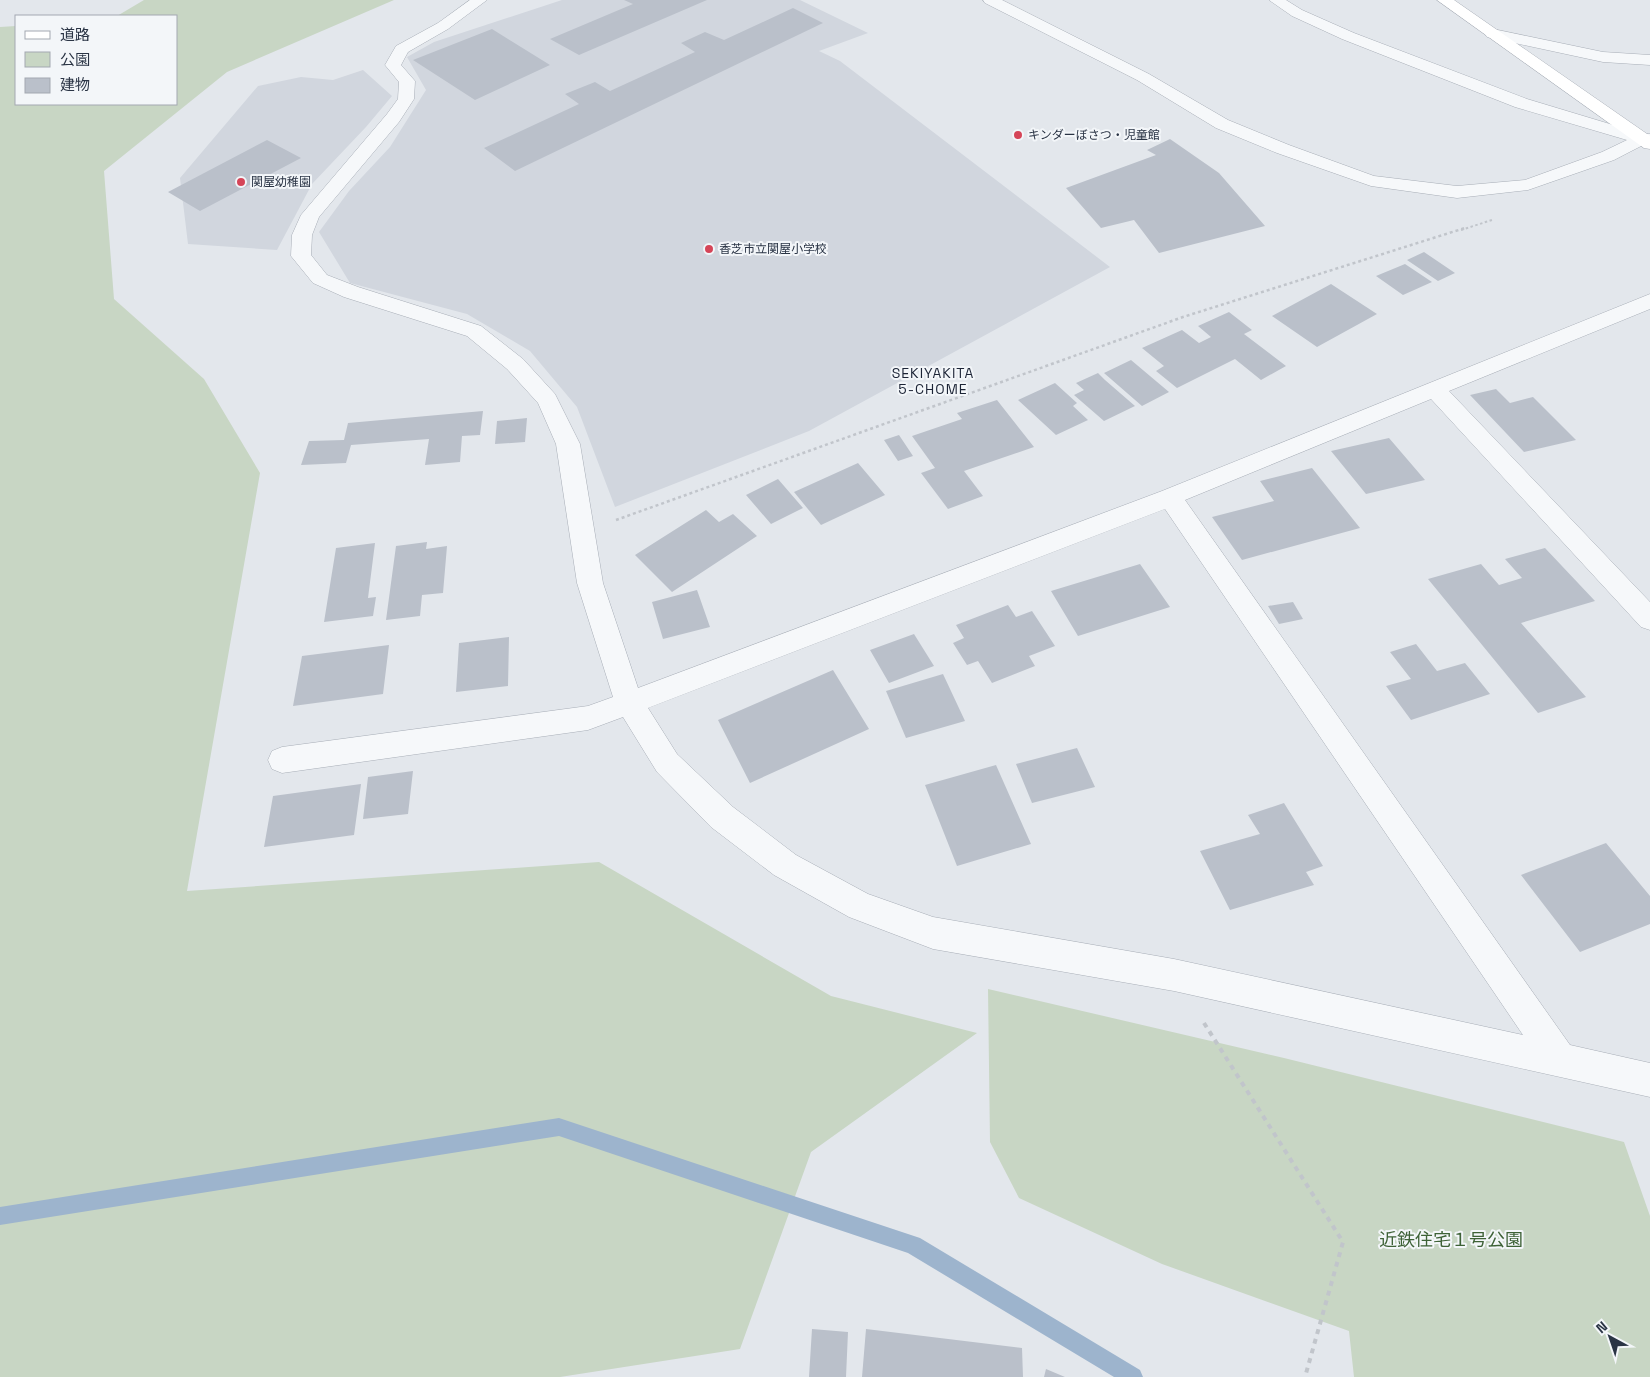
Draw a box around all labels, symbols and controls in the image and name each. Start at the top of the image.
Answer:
legend [15,15,178,105]
text: 道路 [60,25,90,44]
text: 公園 [60,50,90,69]
text: 建物 [60,75,90,94]
place label: キンダーぼさつ・児童館 [1028,127,1160,143]
marker: キンダーぼさつ・児童館 [1012,129,1024,141]
place label: 関屋幼稚園 [251,174,311,190]
marker: 関屋幼稚園 [235,176,247,188]
place label: 香芝市立関屋小学校 [719,241,827,257]
marker: 香芝市立関屋小学校 [703,243,715,255]
district label: SEKIYAKITA 5-CHOME [892,364,974,398]
park label: 近鉄住宅１号公園 [1379,1228,1523,1251]
north arrow [1585,1312,1635,1362]
text: N [1592,1317,1611,1337]

